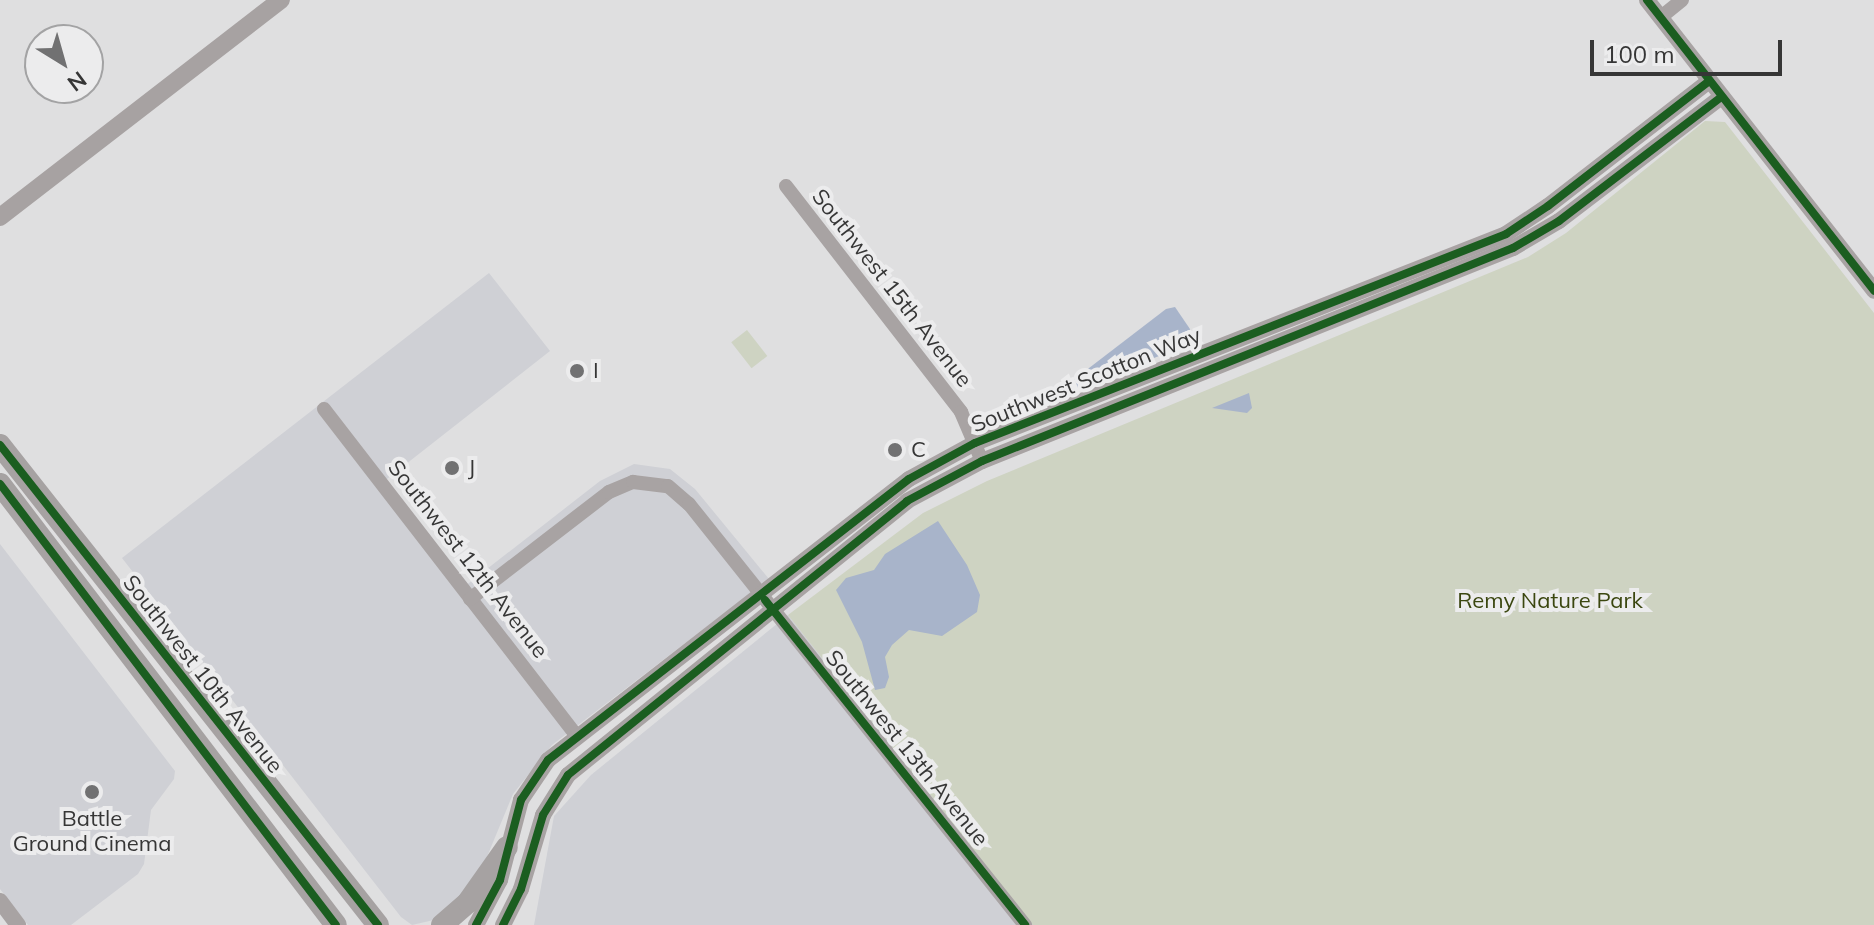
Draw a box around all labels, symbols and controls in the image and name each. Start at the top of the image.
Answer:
north arrow [24,24,104,104]
scale bar [1594,24,1786,74]
text: 100 m [1604,39,1675,69]
text: N [62,65,92,98]
street label: Southwest 15th Avenue [806,184,978,392]
street label: Southwest Scotton Way [967,322,1205,438]
place label: I [593,358,599,384]
marker: I [568,362,586,380]
place label: C [911,437,926,463]
marker: C [886,441,904,459]
street label: Southwest 12th Avenue [382,455,554,663]
place label: J [468,455,475,481]
marker: J [443,459,461,477]
street label: Southwest 10th Avenue [117,570,289,778]
park label: Remy Nature Park [1457,588,1643,614]
street label: Southwest 13th Avenue [820,645,994,851]
marker: Battle Ground Cinema [83,783,101,801]
place label: Battle Ground Cinema [13,805,171,856]

